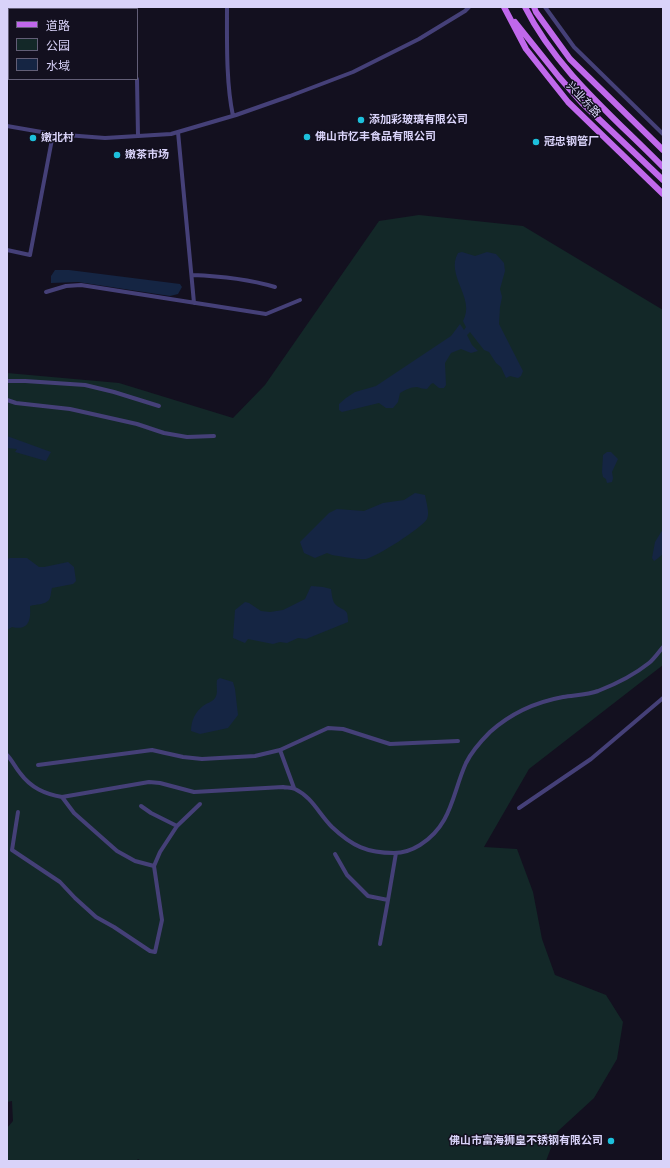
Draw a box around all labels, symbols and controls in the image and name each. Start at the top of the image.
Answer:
legend [8,8,138,80]
text: 道路 [46,19,70,33]
text: 公园 [46,39,70,53]
text: 水域 [46,59,70,73]
street label: 兴业东路 [563,79,603,121]
place label: 添加彩玻璃有限公司 [369,113,468,127]
marker: 添加彩玻璃有限公司 [356,115,366,125]
place label: 佛山市忆丰食品有限公司 [315,130,436,144]
place label: 嫩北村 [41,131,74,145]
marker: 佛山市忆丰食品有限公司 [302,132,312,142]
marker: 嫩北村 [28,133,38,143]
place label: 冠忠钢管厂 [544,135,599,149]
marker: 冠忠钢管厂 [531,137,541,147]
place label: 嫩茶市场 [125,148,169,162]
marker: 嫩茶市场 [112,150,122,160]
place label: 佛山市富海狮皇不锈钢有限公司 [449,1134,603,1148]
marker: 佛山市富海狮皇不锈钢有限公司 [606,1136,616,1146]

